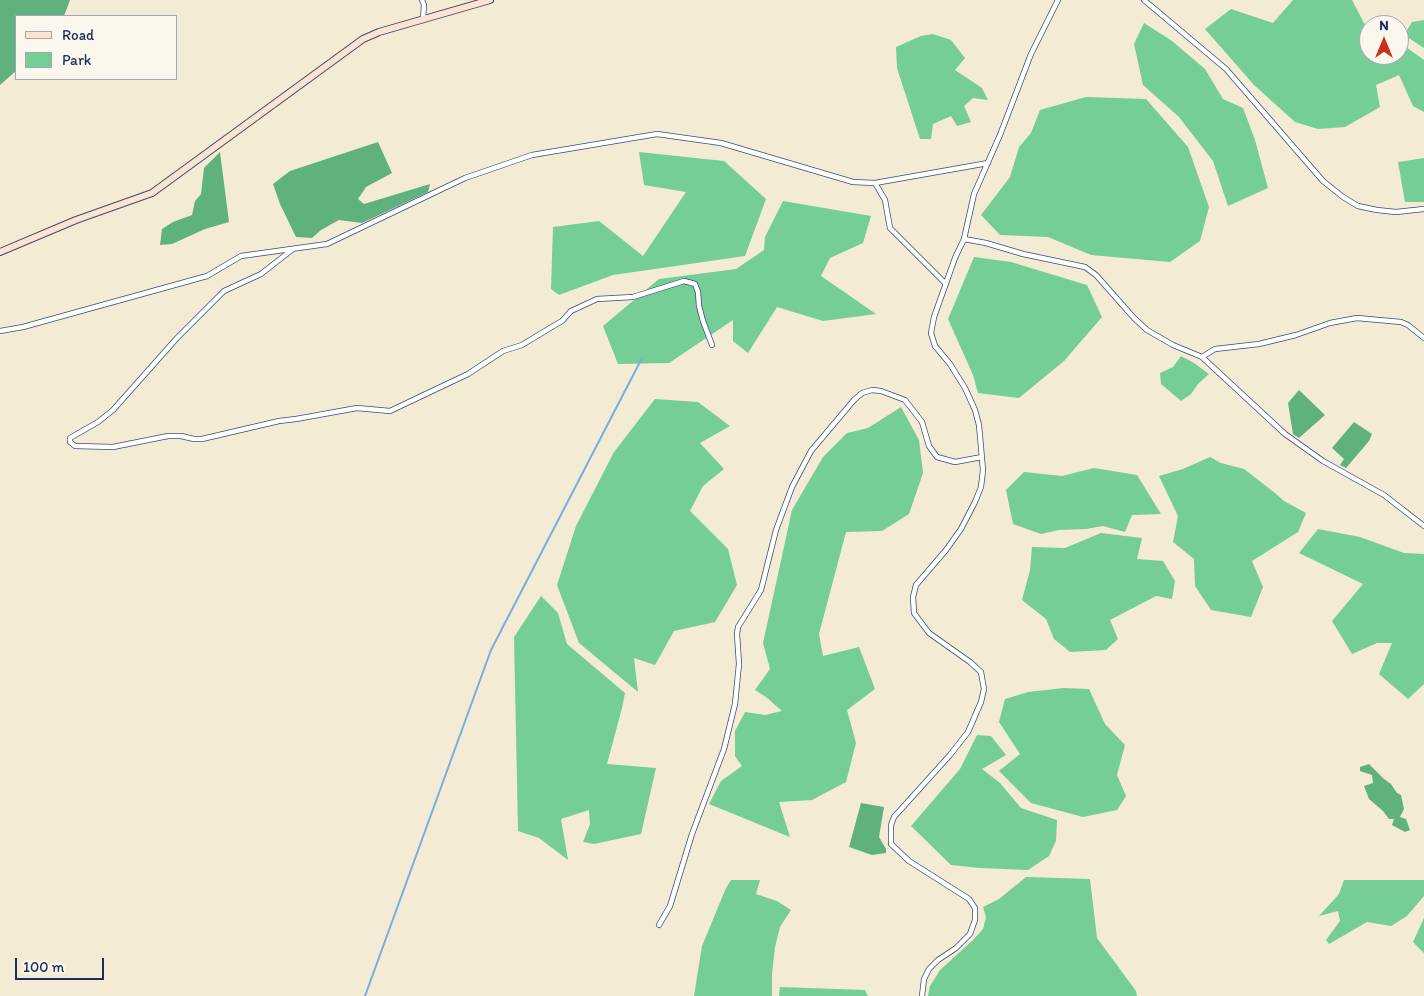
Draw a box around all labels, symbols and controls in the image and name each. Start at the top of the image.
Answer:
legend [15,15,178,80]
north arrow [1359,15,1409,65]
text: N [1379,17,1389,34]
text: Road [62,26,94,44]
text: Park [62,51,92,69]
scale bar [18,948,106,980]
text: 100 m [23,958,64,976]

